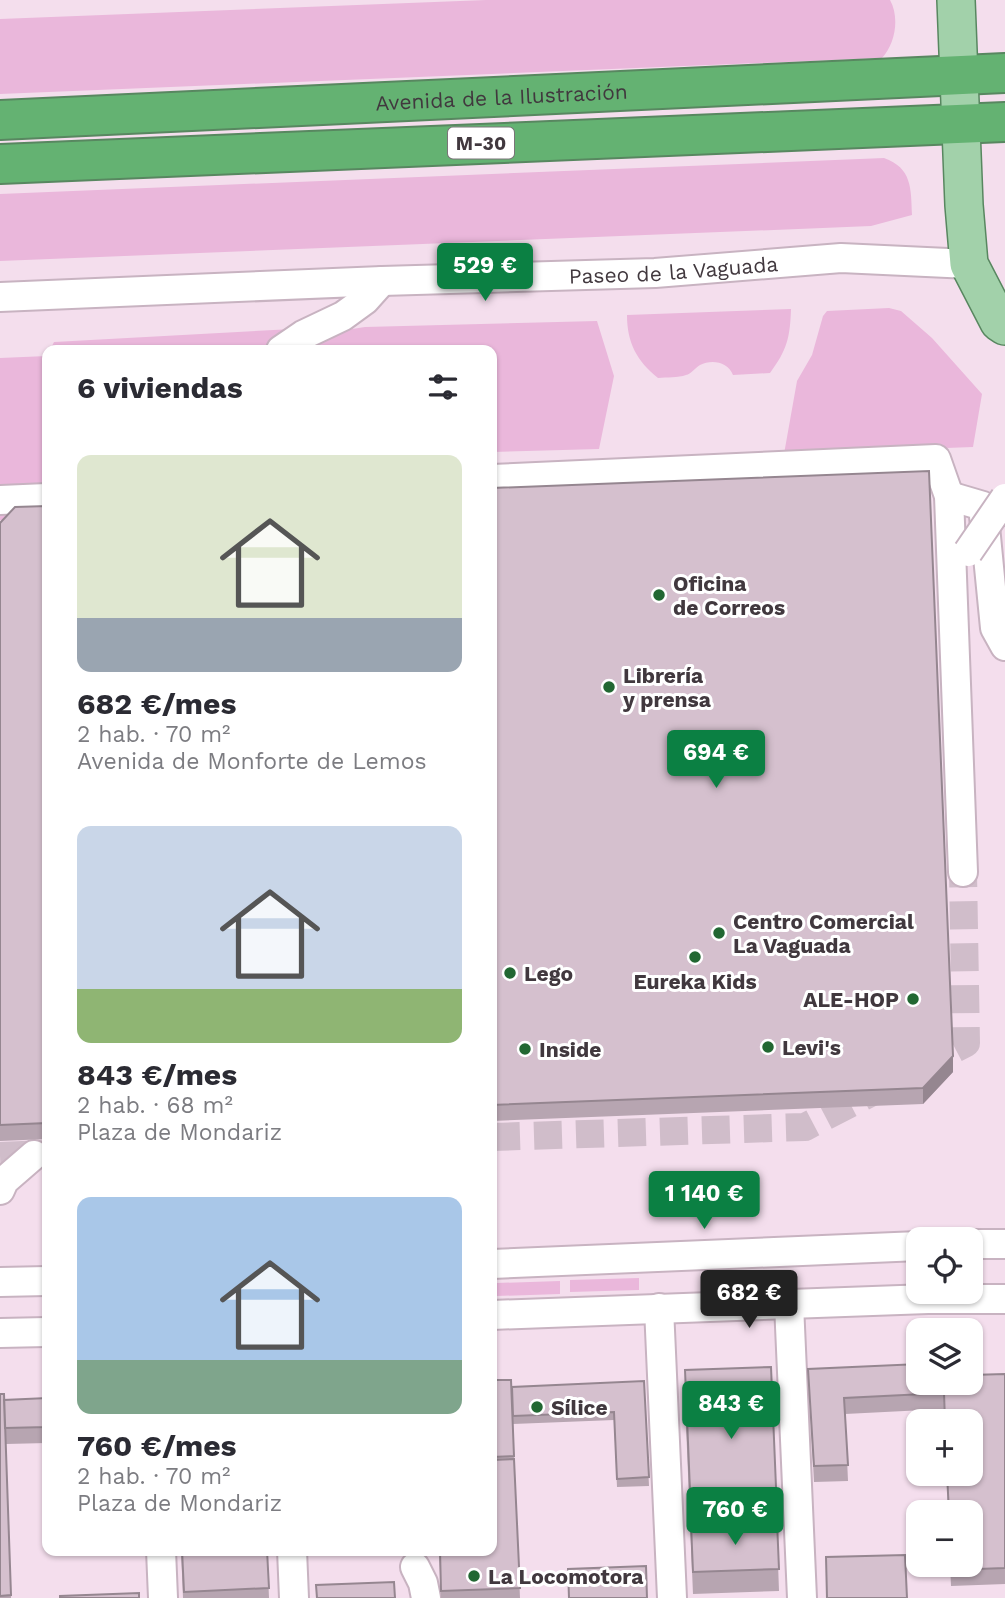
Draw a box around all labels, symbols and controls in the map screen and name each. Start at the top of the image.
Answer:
street label: Avenida de la Ilustración [375,78,628,115]
road number: M-30 [448,127,514,158]
pin: 529 € [436,244,534,303]
street label: Paseo de la Vaguada [568,251,779,288]
text: 529 € [453,252,517,279]
icon: filters [424,368,462,406]
text: 6 viviendas [77,370,243,405]
icon: home [207,500,333,626]
place label: Oficina de Correos [673,571,785,620]
marker: Oficina de Correos [651,587,667,603]
place label: Librería y prensa [622,663,712,712]
marker: Librería y prensa [601,679,617,695]
text: 682 €/mes [77,686,236,721]
text: 2 hab. · 70 m² [77,721,230,748]
pin: 694 € [667,730,765,790]
text: 694 € [683,739,749,766]
text: Avenida de Monforte de Lemos [77,748,427,775]
icon: home [207,871,333,997]
place label: Centro Comercial La Vaguada [733,909,914,958]
marker: Centro Comercial La Vaguada [711,925,727,941]
marker: Eureka Kids [687,949,703,965]
place label: Lego [524,961,573,986]
marker: Lego [502,965,518,981]
place label: Eureka Kids [633,969,757,994]
place label: ALE-HOP [803,987,899,1012]
marker: ALE-HOP [905,991,921,1007]
place label: Levi's [782,1035,841,1060]
place label: Inside [539,1037,601,1062]
marker: Levi's [760,1039,776,1055]
marker: Inside [517,1041,533,1057]
text: 843 €/mes [77,1057,237,1092]
text: 2 hab. · 68 m² [77,1092,233,1119]
text: Plaza de Mondariz [77,1119,282,1146]
pin: 1 140 € [639,1172,769,1231]
text: 1 140 € [665,1180,743,1207]
map controls [906,1227,983,1577]
button: locate [906,1227,983,1304]
icon: home [207,1242,333,1368]
pin: 682 € [700,1270,798,1330]
text: 682 € [716,1279,782,1306]
button: layers [906,1318,983,1395]
pin: 843 € [682,1382,780,1441]
text: 843 € [698,1390,764,1417]
place label: Sílice [551,1395,608,1420]
marker: Sílice [529,1399,545,1415]
button: + [906,1409,983,1486]
text: 760 €/mes [77,1428,237,1463]
text: 2 hab. · 70 m² [77,1463,230,1490]
pin: 760 € [686,1488,784,1547]
text: Plaza de Mondariz [77,1490,282,1517]
text: 760 € [702,1496,768,1523]
button: − [906,1500,983,1577]
place label: La Locomotora [488,1564,644,1589]
marker: La Locomotora [466,1568,482,1584]

